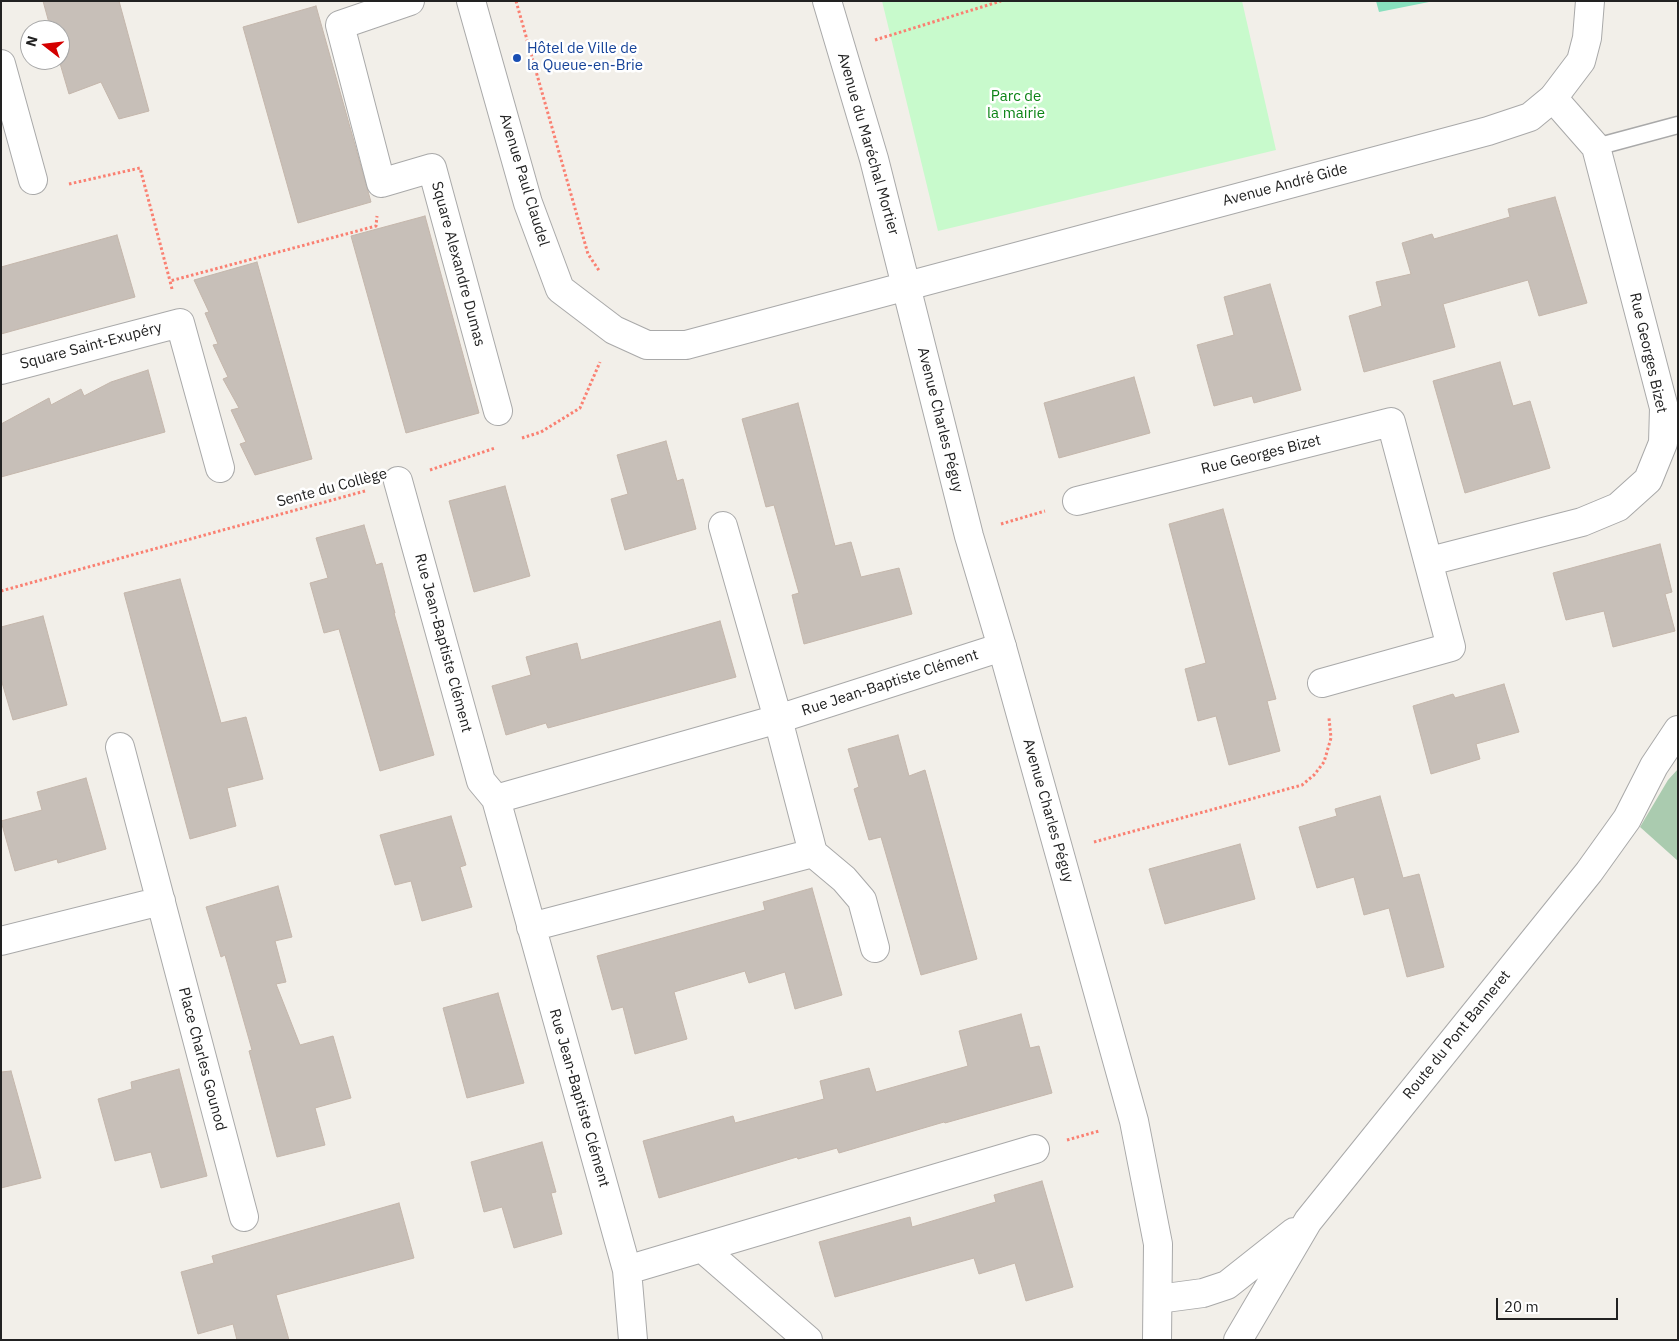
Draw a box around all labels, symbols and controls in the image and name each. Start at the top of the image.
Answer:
north arrow [20,20,70,70]
text: N [21,34,42,49]
place label: Hôtel de Ville de la Queue-en-Brie [527,40,643,75]
street label: Avenue du Maréchal Mortier [833,51,903,237]
marker: Hôtel de Ville de la Queue-en-Brie [511,52,523,64]
park label: Parc de la mairie [987,88,1045,123]
street label: Avenue Paul Claudel [495,112,553,248]
street label: Avenue André Gide [1220,160,1350,210]
street label: Square Alexandre Dumas [427,180,489,348]
street label: Rue Georges Bizet [1625,291,1671,415]
street label: Square Saint-Exupéry [18,318,164,374]
street label: Avenue Charles Péguy [913,346,967,494]
street label: Rue Georges Bizet [1199,431,1323,479]
street label: Sente du Collège [275,465,389,511]
street label: Rue Jean-Baptiste Clément [410,551,476,735]
street label: Rue Jean-Baptiste Clément [799,646,981,720]
street label: Avenue Charles Péguy [1019,737,1077,885]
street label: Route du Pont Banneret [1399,967,1515,1103]
street label: Place Charles Gounod [174,985,230,1133]
street label: Rue Jean-Baptiste Clément [545,1007,613,1189]
scale bar [1499,1288,1622,1320]
text: 20 m [1504,1297,1539,1316]

